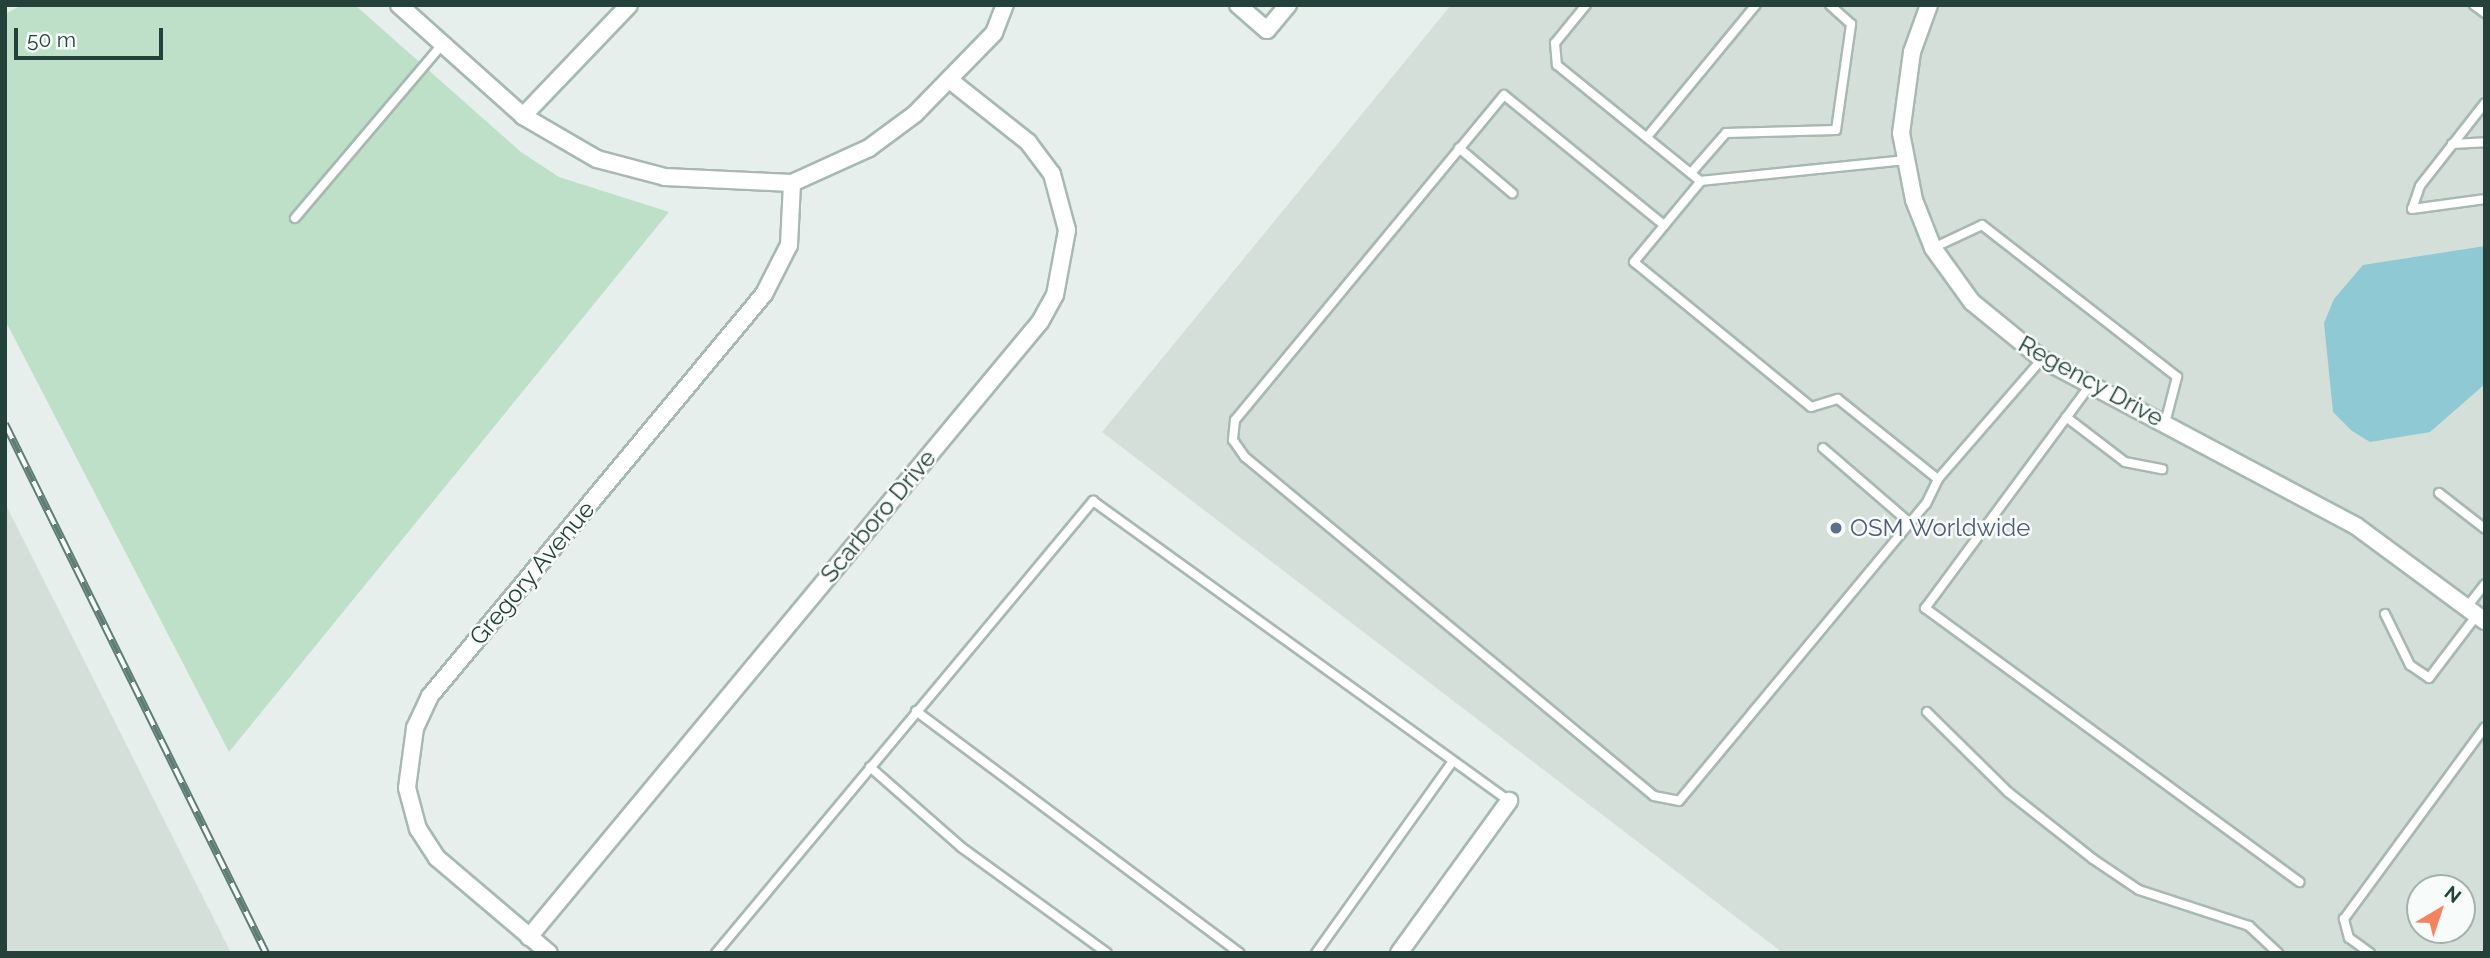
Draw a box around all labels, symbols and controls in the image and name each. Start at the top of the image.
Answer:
scale bar [18,14,166,58]
text: 50 m [27,27,76,52]
street label: Regency Drive [2013,329,2169,433]
street label: Scarboro Drive [814,444,942,588]
street label: Gregory Avenue [463,495,601,651]
place label: OSM Worldwide [1850,514,2031,542]
marker: OSM Worldwide [1828,520,1844,536]
north arrow [2406,874,2476,944]
text: N [2440,881,2466,907]

